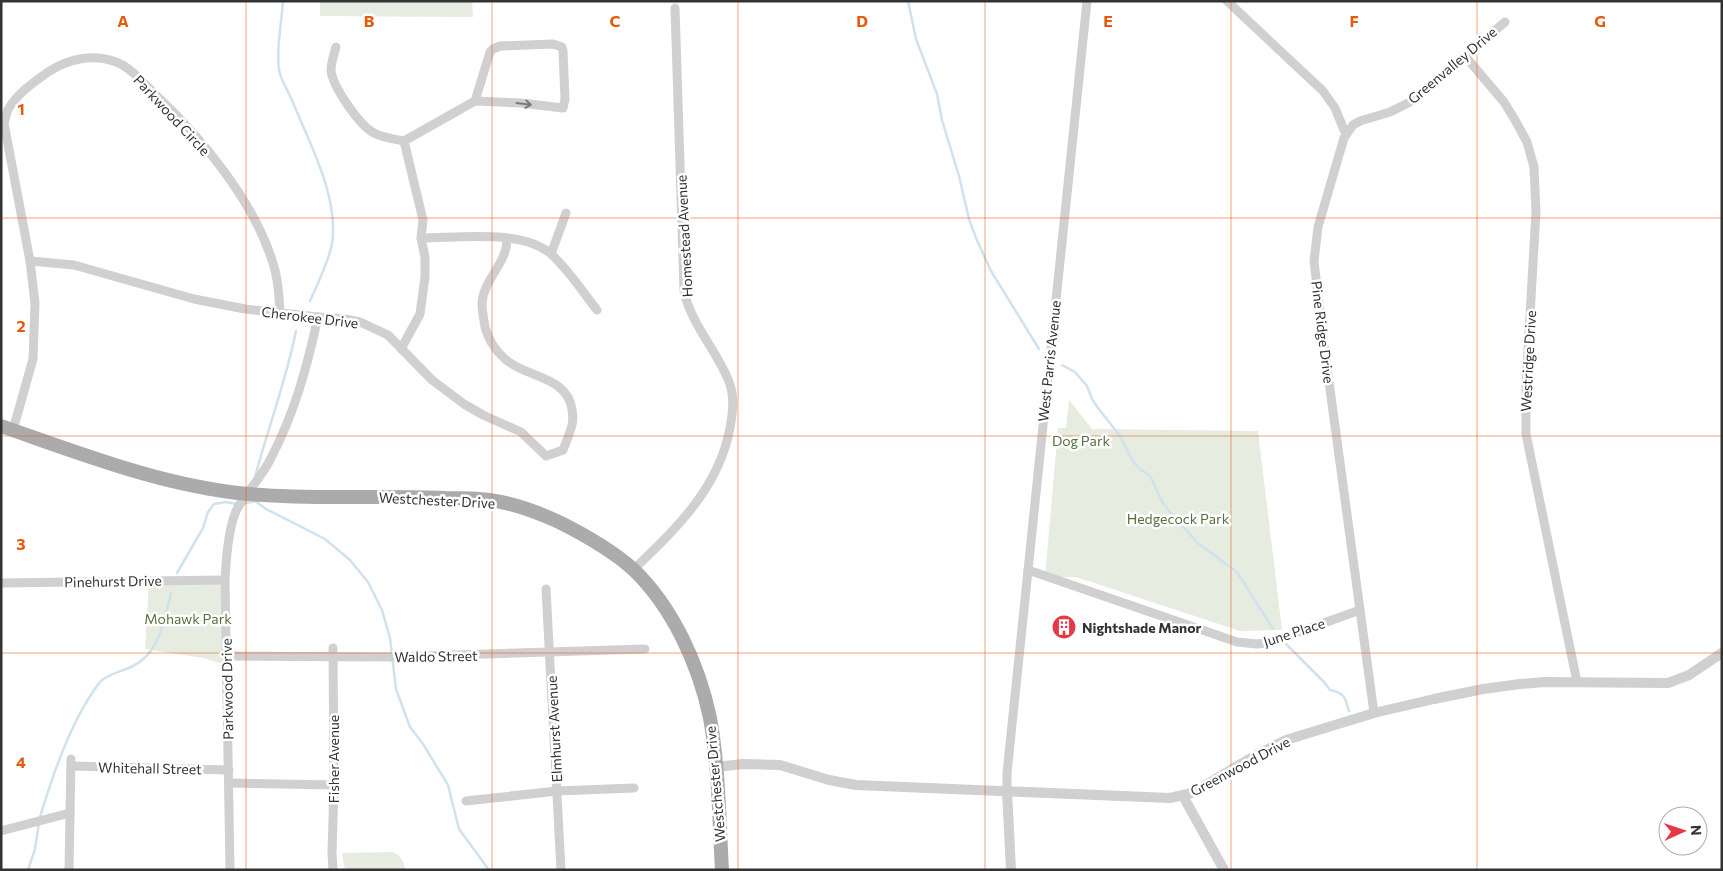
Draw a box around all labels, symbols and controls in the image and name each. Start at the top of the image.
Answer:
text: A [117,11,129,30]
text: B [364,11,375,30]
text: C [610,11,621,30]
text: D [856,11,868,30]
text: E [1103,11,1113,30]
text: F [1349,11,1359,30]
text: G [1594,11,1606,30]
street label: Greenvalley Drive [1404,23,1500,107]
street label: Parkwood Circle [130,71,214,159]
text: 1 [17,99,25,118]
one-way arrow [515,99,531,109]
street label: Homestead Avenue [672,174,696,298]
street label: Pine Ridge Drive [1308,280,1338,384]
street label: West Parris Avenue [1034,299,1064,423]
street label: Cherokee Drive [261,303,359,331]
street label: Westridge Drive [1517,310,1539,412]
text: 2 [16,316,26,335]
park label: Dog Park [1052,432,1111,449]
street label: Westchester Drive [378,488,496,512]
park label: Hedgecock Park [1127,510,1230,527]
text: 3 [16,534,26,553]
street label: Pinehurst Drive [64,572,162,590]
park label: Mohawk Park [144,610,232,627]
building icon: Nightshade Manor [1051,614,1077,640]
street label: June Place [1261,614,1327,650]
place label: Nightshade Manor [1082,619,1202,636]
street label: Parkwood Drive [218,638,236,740]
street label: Waldo Street [394,647,478,665]
street label: Elmhurst Avenue [543,675,565,783]
street label: Fisher Avenue [325,715,342,803]
street label: Westchester Drive [701,725,729,843]
street label: Greenwood Drive [1187,733,1293,799]
text: 4 [16,752,26,771]
street label: Whitehall Street [98,759,202,777]
north arrow [1658,806,1708,856]
text: N [1688,825,1705,836]

